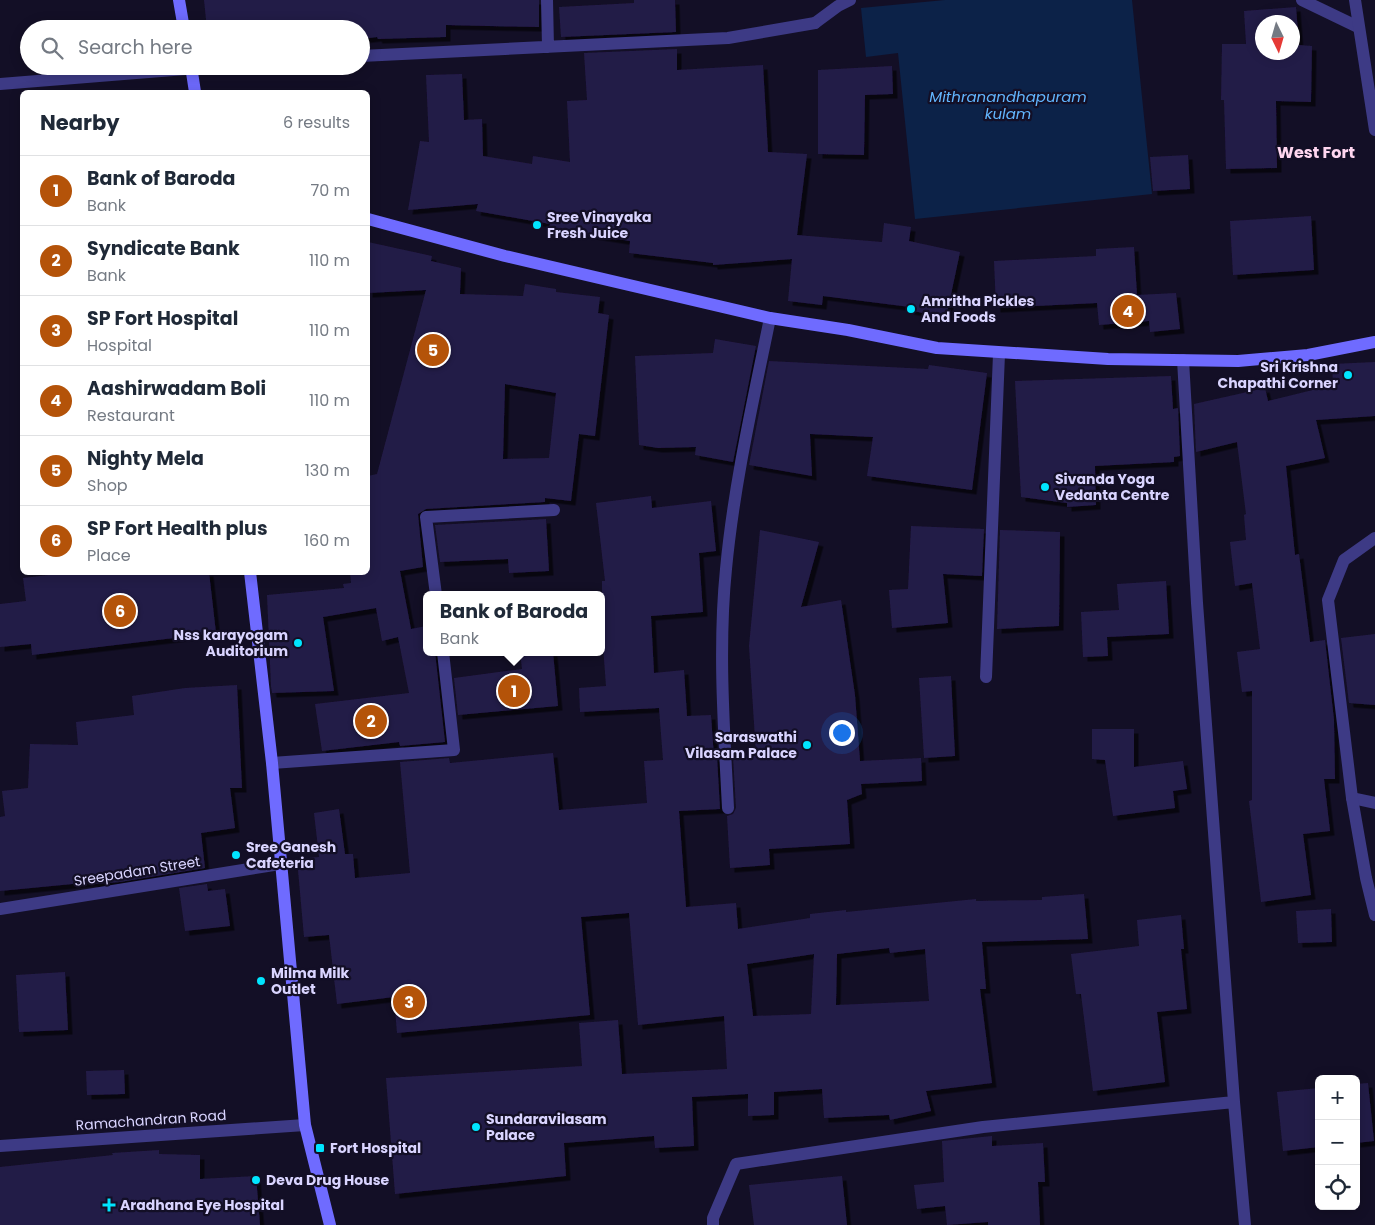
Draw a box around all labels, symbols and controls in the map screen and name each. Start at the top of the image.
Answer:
north arrow [1255,15,1300,60]
search box [20,20,370,75]
icon: search [38,34,66,62]
text: Search here [78,34,192,61]
water label: Mithranandhapuram kulam [929,86,1087,124]
text: Nearby [40,108,120,137]
text: 6 results [283,111,350,134]
district label: West Fort [1277,141,1355,164]
text: Bank of Baroda [87,165,235,192]
text: 1 [53,179,59,202]
text: 70 m [310,179,350,202]
text: Bank [87,194,126,217]
place label: Sree Vinayaka Fresh Juice [547,207,652,243]
marker: Sree Vinayaka Fresh Juice [531,219,543,231]
text: Syndicate Bank [87,235,240,262]
text: 2 [51,249,61,272]
text: 110 m [309,249,350,272]
text: Bank [87,264,126,287]
place label: Amritha Pickles And Foods [921,291,1035,327]
pin: 4 [1112,292,1144,330]
marker: Amritha Pickles And Foods [905,303,917,315]
text: SP Fort Hospital [87,305,238,332]
text: 3 [51,319,61,342]
text: 110 m [309,319,350,342]
pin: 5 [417,331,449,369]
text: Hospital [87,334,152,357]
place label: Sri Krishna Chapathi Corner [1218,357,1338,393]
marker: Sri Krishna Chapathi Corner [1342,369,1354,381]
text: Aashirwadam Boli [87,375,266,402]
text: 4 [51,389,61,412]
text: 110 m [309,389,350,412]
text: Restaurant [87,404,175,427]
text: Nighty Mela [87,445,204,472]
text: 5 [51,459,61,482]
text: 130 m [305,459,350,482]
place label: Sivanda Yoga Vedanta Centre [1055,469,1170,505]
text: Shop [87,474,128,497]
marker: Sivanda Yoga Vedanta Centre [1039,481,1051,493]
text: SP Fort Health plus [87,515,268,542]
text: 6 [51,529,61,552]
text: 160 m [304,529,350,552]
text: Place [87,544,131,567]
popup [423,591,605,656]
pin: 6 [104,592,136,630]
text: Bank of Baroda [440,598,588,625]
place label: Nss karayogam Auditorium [174,625,288,661]
text: Bank [440,627,479,650]
marker: Nss karayogam Auditorium [292,637,304,649]
pin: 1 [498,672,530,710]
pin: 2 [355,702,387,740]
your location [829,720,855,746]
place label: Saraswathi Vilasam Palace [685,727,797,763]
marker: Saraswathi Vilasam Palace [801,739,813,751]
place label: Sree Ganesh Cafeteria [246,837,336,873]
marker: Sree Ganesh Cafeteria [230,849,242,861]
street label: Sreepadam Street [72,851,202,891]
place label: Milma Milk Outlet [271,963,350,999]
marker: Milma Milk Outlet [255,975,267,987]
pin: 3 [393,983,425,1021]
map controls [1315,1075,1360,1210]
button: + [1315,1075,1360,1120]
street label: Ramachandran Road [75,1105,227,1135]
place label: Sundaravilasam Palace [486,1109,607,1145]
button: − [1315,1120,1360,1165]
marker: Sundaravilasam Palace [470,1121,482,1133]
place label: Fort Hospital [330,1138,421,1158]
marker: Fort Hospital [314,1142,326,1154]
button: locate [1315,1165,1360,1210]
place label: Deva Drug House [266,1170,390,1190]
marker: Deva Drug House [250,1174,262,1186]
place label: Aradhana Eye Hospital [120,1195,284,1215]
marker: Aradhana Eye Hospital [102,1198,116,1212]

